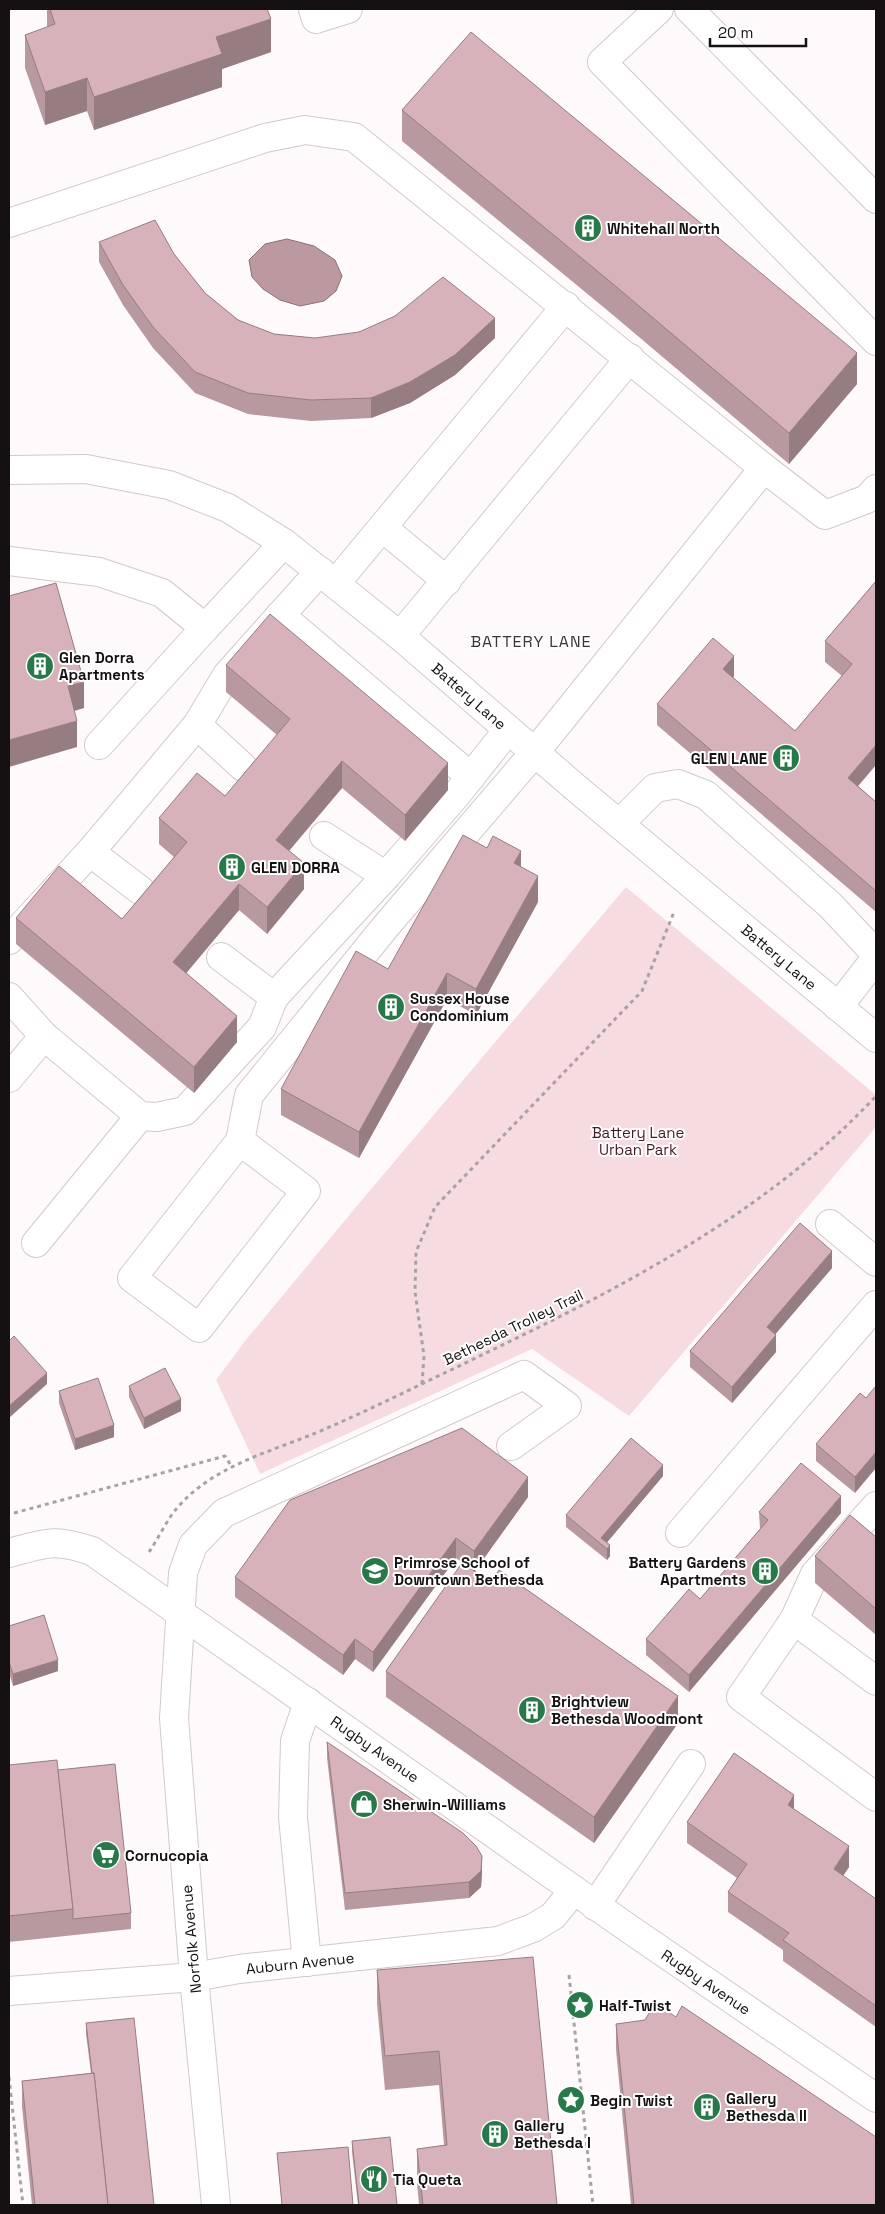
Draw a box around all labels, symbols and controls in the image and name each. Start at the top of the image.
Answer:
scale bar [710,15,806,47]
text: 20 m [718,23,753,42]
building icon: Whitehall North [573,213,603,243]
place label: Whitehall North [607,219,720,238]
district label: BATTERY LANE [470,631,592,652]
place label: Glen Dorra Apartments [59,648,145,684]
building icon: Glen Dorra Apartments [25,651,55,681]
street label: Battery Lane [428,658,510,734]
building icon: GLEN LANE [771,743,801,773]
place label: GLEN LANE [691,749,767,768]
building icon: GLEN DORRA [217,852,247,882]
place label: GLEN DORRA [251,858,340,877]
street label: Battery Lane [737,920,821,994]
place label: Sussex House Condominium [410,989,510,1025]
building icon: Sussex House Condominium [376,992,406,1022]
park label: Battery Lane Urban Park [592,1123,684,1159]
street label: Bethesda Trolley Trail [440,1285,586,1369]
place label: Primrose School of Downtown Bethesda [394,1553,544,1589]
place label: Battery Gardens Apartments [628,1553,746,1589]
school or university icon: Primrose School of Downtown Bethesda [360,1556,390,1586]
building icon: Battery Gardens Apartments [750,1556,780,1586]
place label: Brightview Bethesda Woodmont [551,1692,703,1728]
building icon: Brightview Bethesda Woodmont [517,1695,547,1725]
street label: Rugby Avenue [327,1711,423,1787]
shop icon: Sherwin-Williams [349,1789,379,1819]
place label: Sherwin-Williams [383,1795,506,1814]
supermarket icon: Cornucopia [91,1840,121,1870]
place label: Cornucopia [125,1846,209,1865]
street label: Norfolk Avenue [177,1884,205,1994]
street label: Rugby Avenue [658,1945,754,2019]
street label: Auburn Avenue [245,1948,355,1978]
place icon: Half-Twist [565,1990,595,2020]
place label: Half-Twist [599,1996,671,2015]
place icon: Begin Twist [556,2085,586,2115]
place label: Gallery Bethesda II [726,2089,807,2125]
place label: Begin Twist [590,2091,673,2110]
building icon: Gallery Bethesda II [692,2092,722,2122]
place label: Gallery Bethesda I [514,2116,591,2152]
building icon: Gallery Bethesda I [480,2119,510,2149]
restaurant icon: Tia Queta [359,2164,389,2194]
place label: Tia Queta [393,2170,462,2189]

